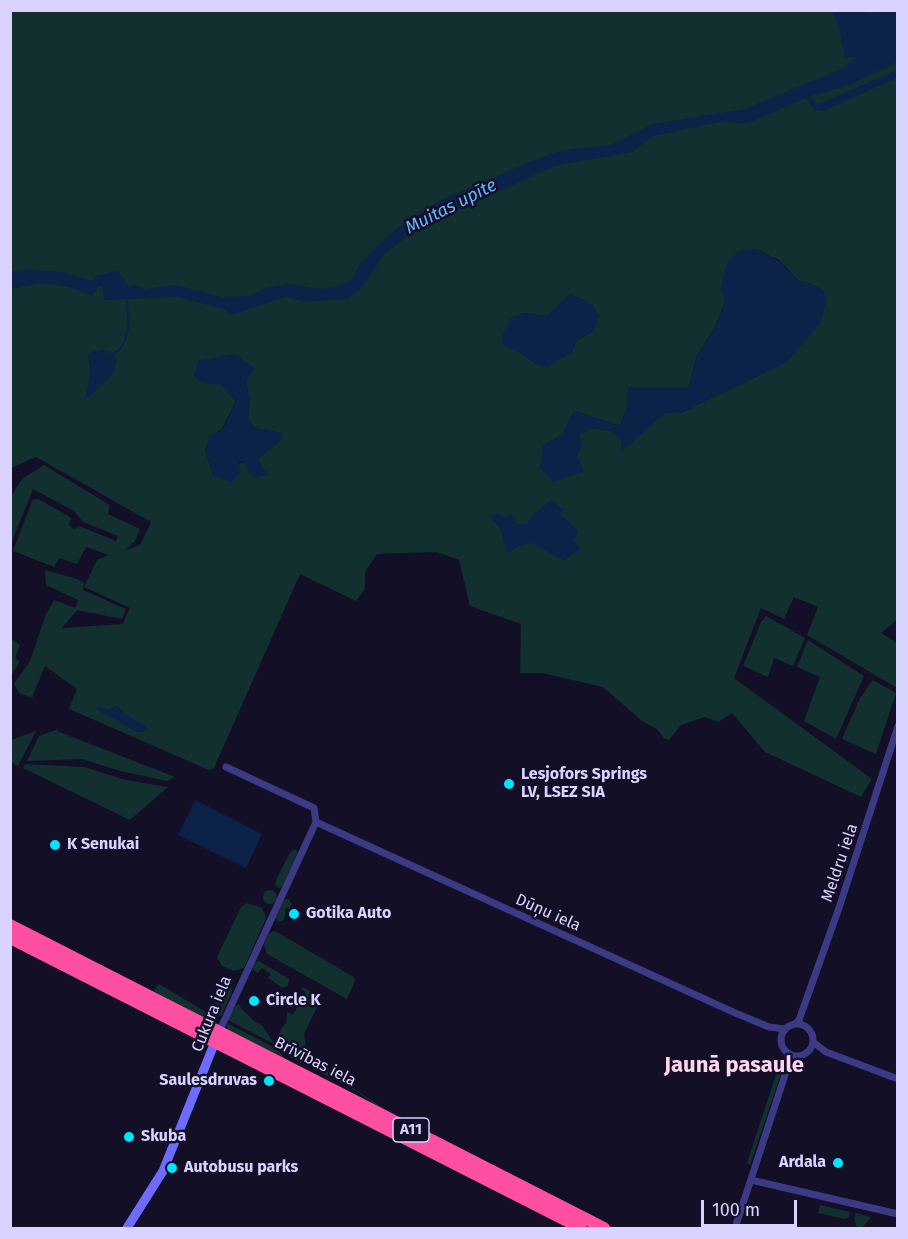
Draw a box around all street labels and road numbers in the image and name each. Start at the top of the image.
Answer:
street label: Meldru iela [818,821,862,905]
street label: Dūņu iela [513,890,583,936]
street label: Cukura iela [188,973,236,1055]
street label: Brīvības iela [271,1033,359,1091]
road number: A11 [393,1118,429,1142]

